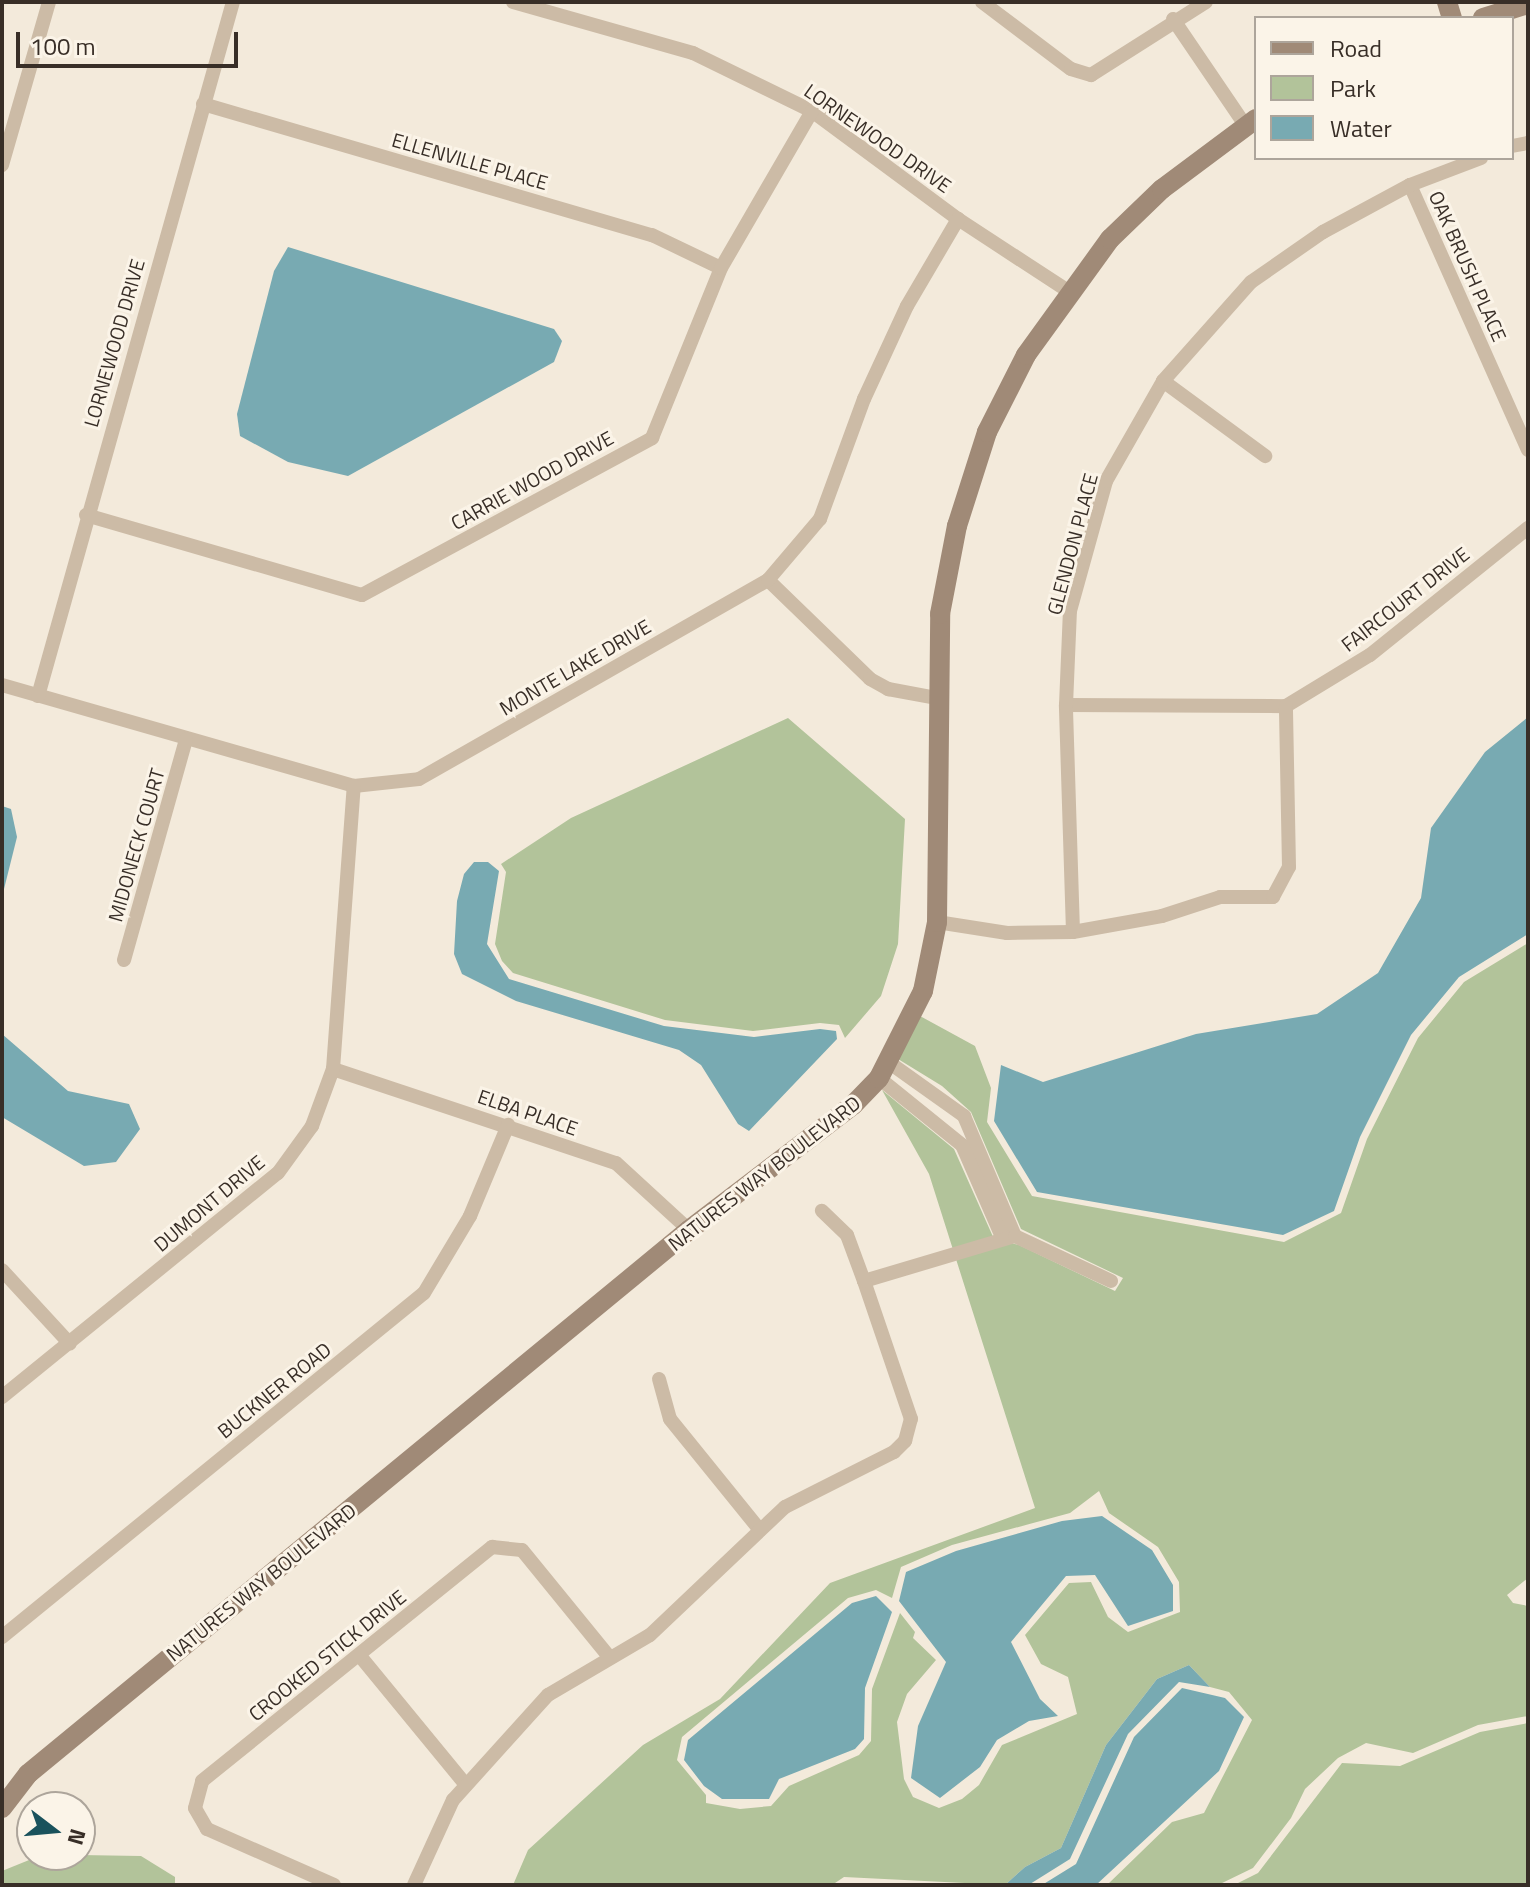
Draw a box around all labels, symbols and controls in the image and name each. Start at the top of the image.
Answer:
scale bar [20,16,242,66]
legend [1254,16,1514,160]
text: 100 m [30,28,96,64]
text: Road [1330,30,1382,66]
text: Park [1330,70,1376,106]
street label: LORNEWOOD DRIVE [800,78,956,198]
text: Water [1330,110,1392,146]
street label: ELLENVILLE PLACE [389,127,551,195]
street label: OAK BRUSH PLACE [1424,187,1512,345]
street label: LORNEWOOD DRIVE [79,256,149,430]
street label: CARRIE WOOD DRIVE [447,425,617,535]
street label: GLENDON PLACE [1042,471,1102,617]
street label: FAIRCOURT DRIVE [1336,542,1474,656]
street label: MONTE LAKE DRIVE [495,614,655,720]
street label: MIDONECK COURT [103,766,169,924]
street label: ELBA PLACE [475,1084,581,1140]
street label: NATURES WAY BOULEVARD [663,1091,865,1255]
street label: DUMONT DRIVE [149,1150,269,1256]
street label: BUCKNER ROAD [212,1337,336,1443]
street label: NATURES WAY BOULEVARD [161,1498,361,1666]
street label: CROOKED STICK DRIVE [244,1584,410,1726]
north arrow [16,1791,96,1871]
text: N [59,1825,96,1849]

